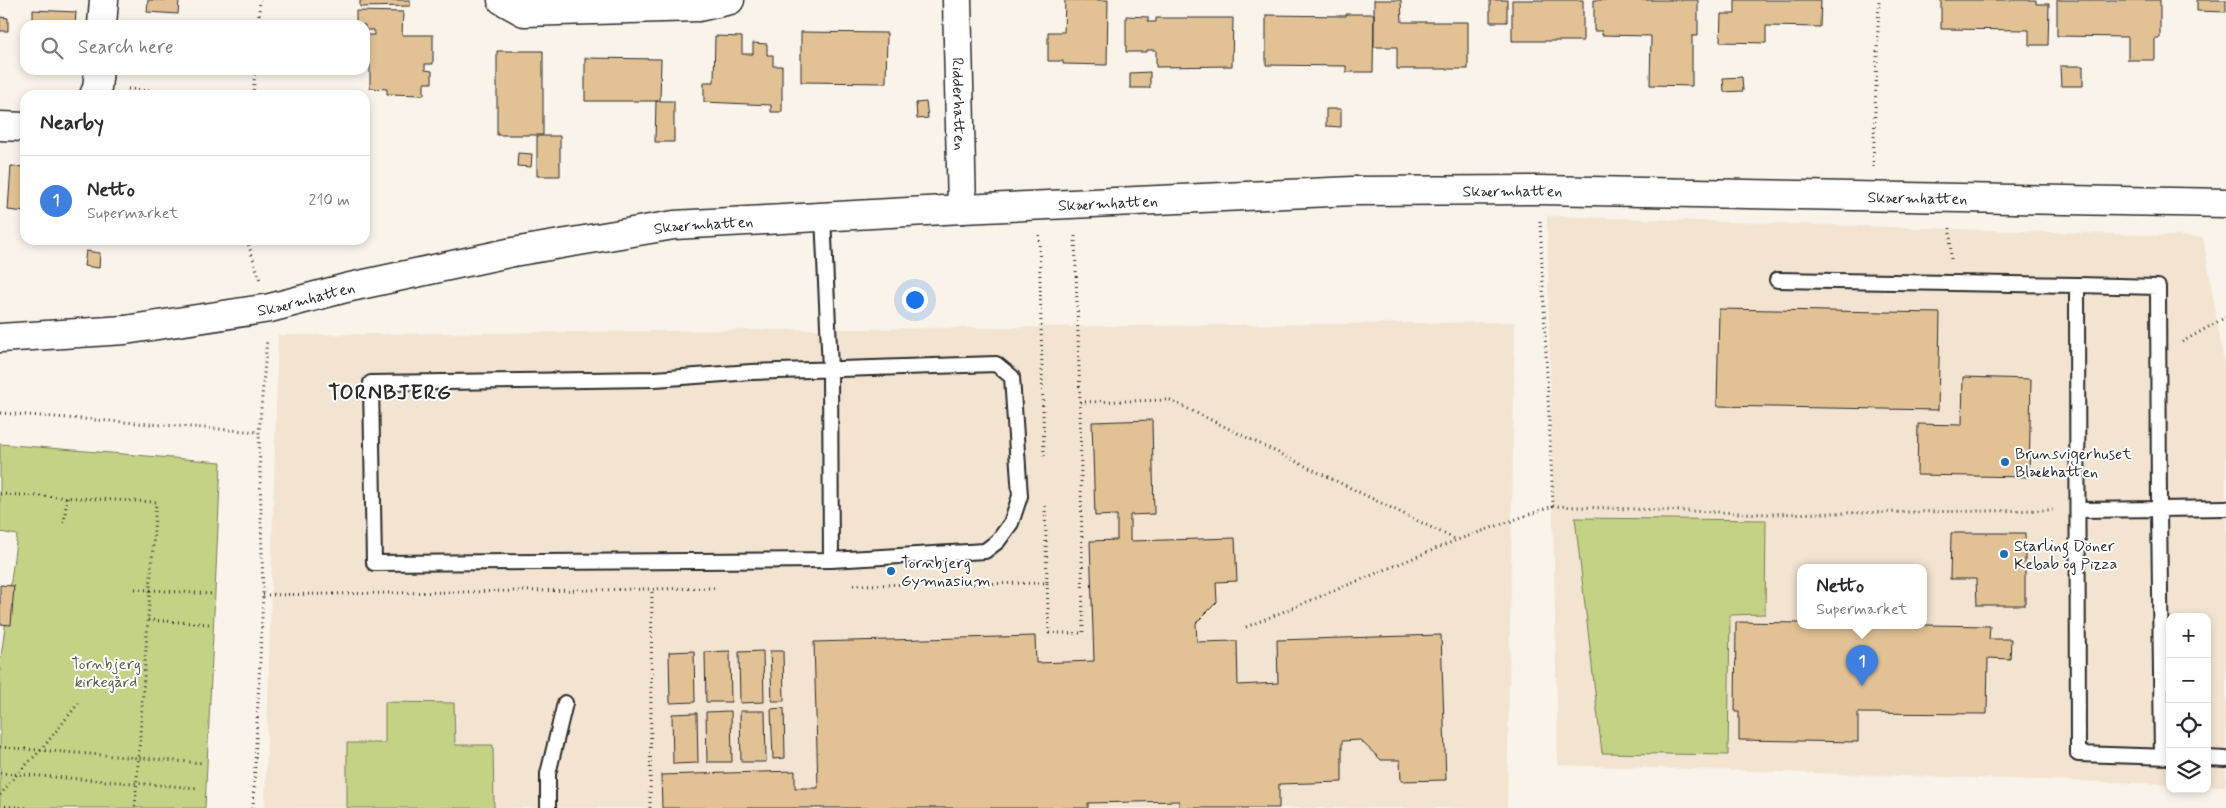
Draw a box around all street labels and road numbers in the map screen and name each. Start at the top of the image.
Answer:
street label: Ridderhatten [946,57,970,151]
street label: Skærmhatten [1463,181,1563,202]
street label: Skærmhatten [1867,187,1968,210]
street label: Skærmhatten [1057,191,1158,217]
street label: Skærmhatten [652,212,754,240]
street label: Skærmhatten [256,277,357,322]

